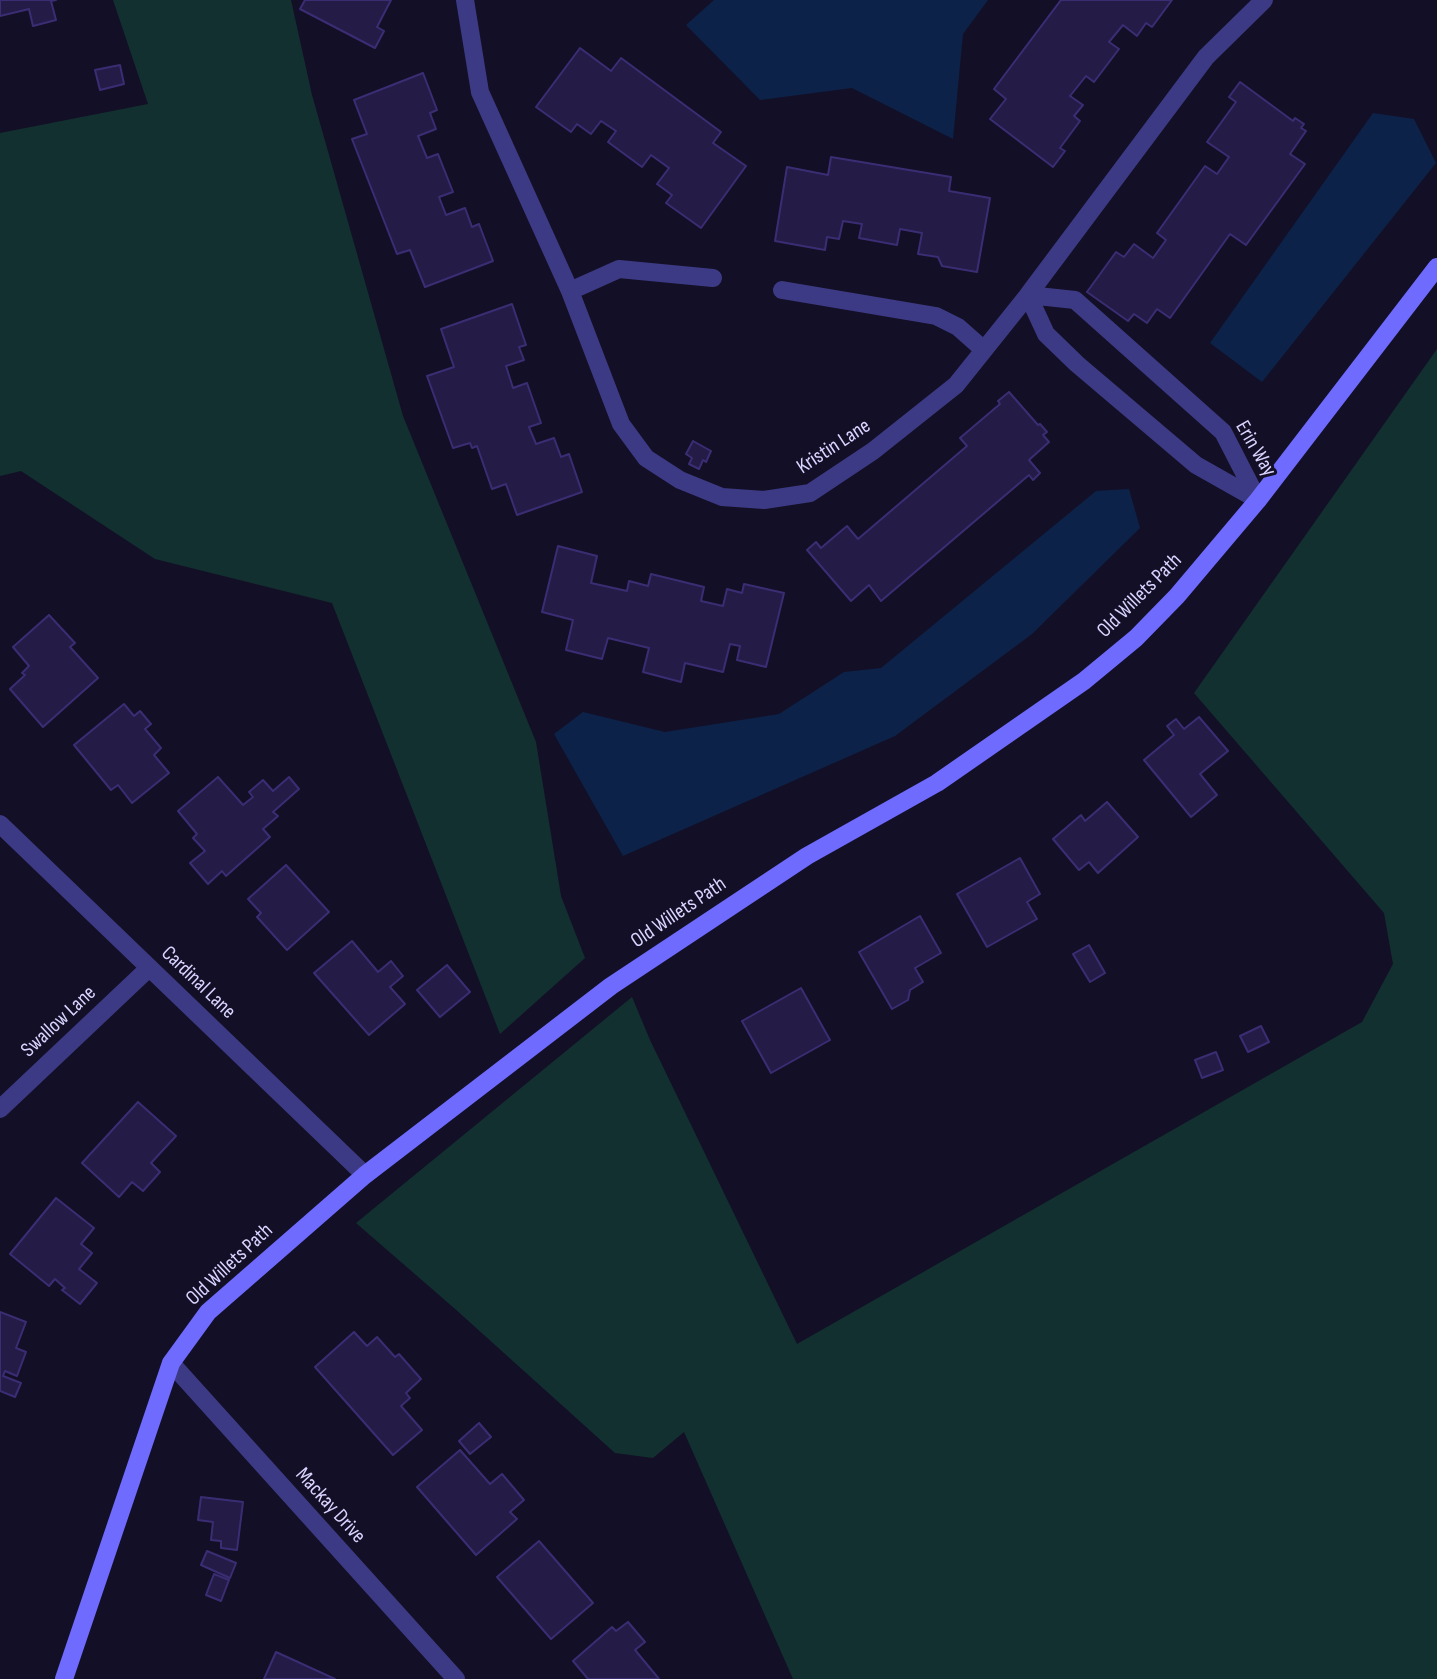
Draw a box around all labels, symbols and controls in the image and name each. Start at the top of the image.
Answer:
street label: Kristin Lane [792,414,876,480]
street label: Erin Way [1229,417,1281,481]
street label: Old Willets Path [1092,548,1188,644]
street label: Old Willets Path [627,872,731,954]
street label: Cardinal Lane [155,941,241,1025]
street label: Swallow Lane [16,981,102,1063]
street label: Old Willets Path [181,1219,279,1311]
street label: Mackay Drive [290,1463,370,1549]

